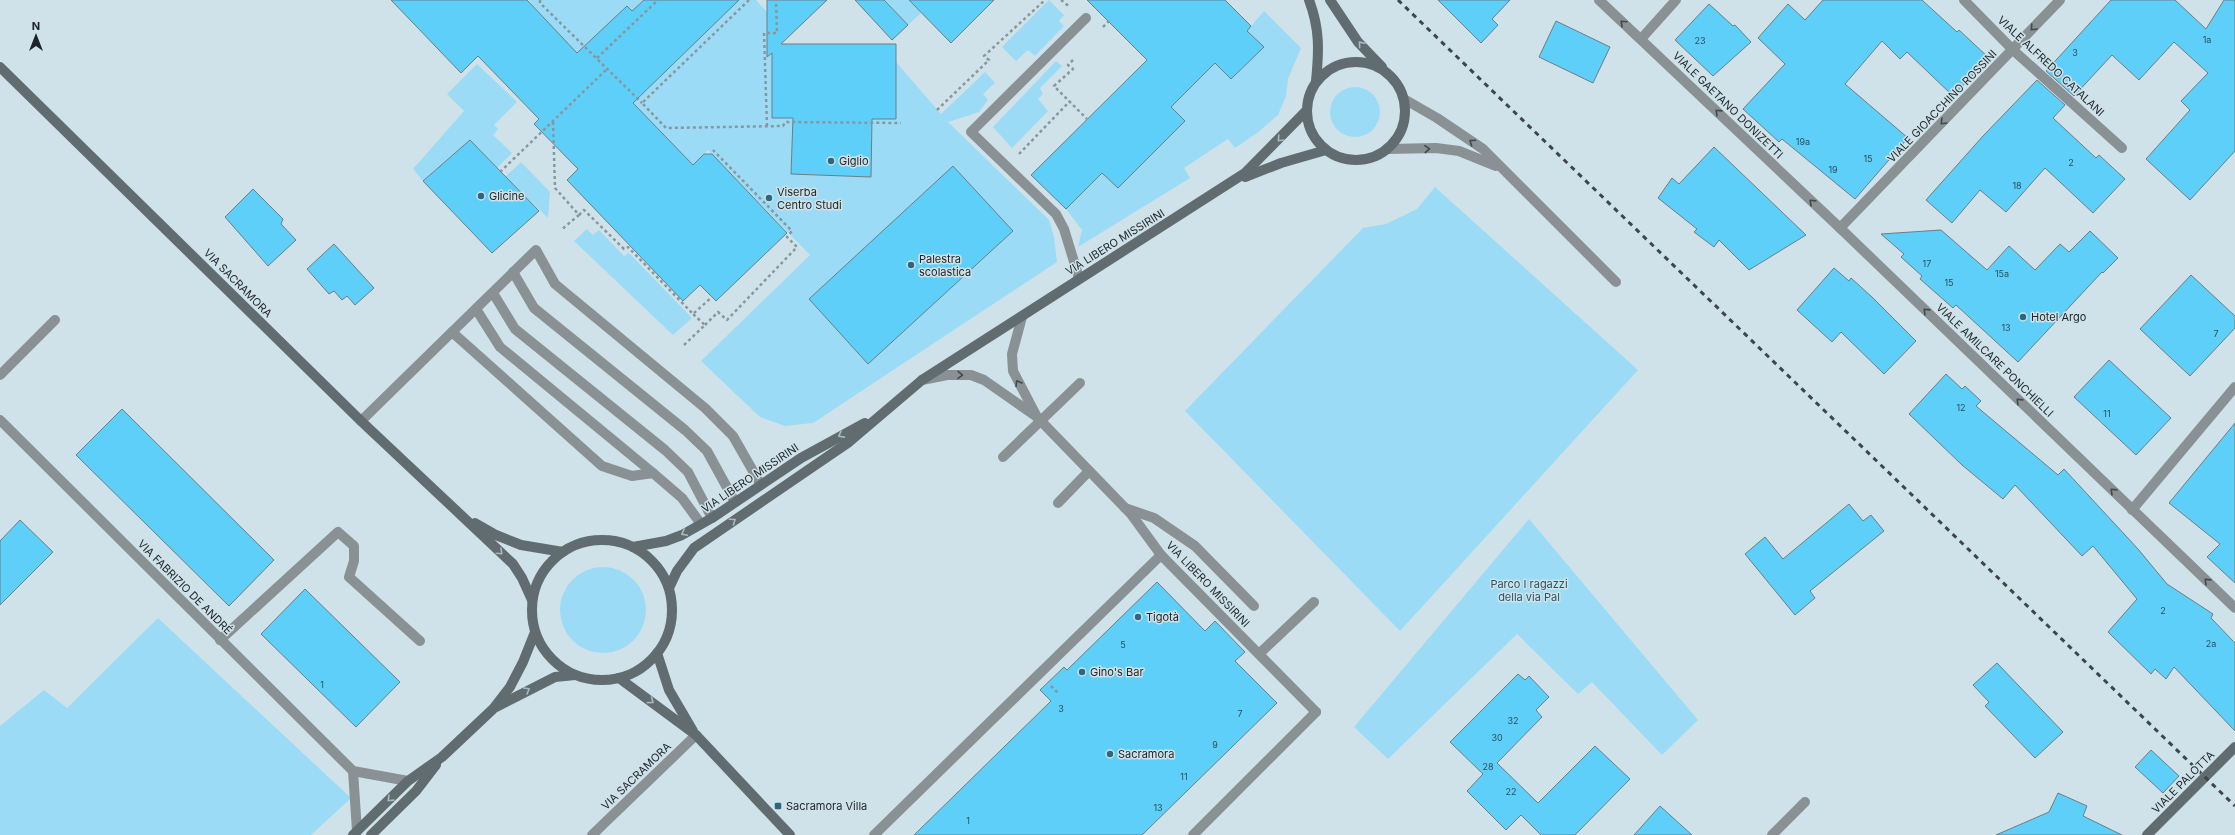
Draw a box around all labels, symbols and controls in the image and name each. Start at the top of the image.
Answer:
street label: VIALE ALFREDO CATALANI [1995,13,2107,119]
north arrow [16,16,56,56]
text: N [32,19,40,33]
one-way arrow [1620,20,1628,27]
one-way arrow [2031,24,2038,31]
house number: 1a [2203,34,2211,45]
house number: 23 [1694,35,1706,46]
one-way arrow [1358,41,1365,49]
street label: VIALE GIOACCHINO ROSSINI [1884,47,2000,165]
house number: 3 [2072,47,2078,58]
street label: VIALE GAETANO DONIZETTI [1670,49,1786,161]
one-way arrow [1715,109,1723,117]
one-way arrow [1940,117,1948,125]
one-way arrow [1277,134,1284,142]
house number: 19a [1796,136,1810,147]
one-way arrow [1470,140,1477,147]
one-way arrow [1424,145,1430,153]
house number: 15 [1863,153,1873,164]
place label: Giglio [839,154,869,168]
marker: Giglio [826,156,836,166]
house number: 2 [2068,157,2074,168]
house number: 19 [1828,164,1838,175]
house number: 18 [2012,180,2022,191]
place label: Viserba Centro Studi [777,185,842,212]
place label: Glicine [489,189,524,203]
marker: Glicine [476,191,486,201]
marker: Viserba Centro Studi [764,193,774,203]
one-way arrow [1809,199,1817,206]
street label: VIA LIBERO MISSIRINI [1063,206,1167,278]
street label: VIA SACRAMORA [201,246,275,320]
place label: Palestra scolastica [919,252,971,279]
house number: 17 [1923,258,1931,269]
marker: Palestra scolastica [906,260,916,270]
house number: 15a [1995,268,2009,279]
house number: 15 [1944,277,1954,288]
street label: VIALE AMILCARE PONCHIELLI [1933,300,2057,420]
one-way arrow [1923,308,1931,316]
place label: Hotel Argo [2031,310,2087,324]
marker: Hotel Argo [2018,312,2028,322]
house number: 13 [2001,322,2011,333]
house number: 7 [2213,328,2219,339]
one-way arrow [957,370,963,379]
one-way arrow [1016,380,1023,387]
one-way arrow [2016,398,2024,406]
house number: 12 [1956,402,1966,413]
house number: 11 [2103,408,2111,419]
one-way arrow [838,430,845,437]
street label: VIA LIBERO MISSIRINI [699,440,801,516]
one-way arrow [2110,488,2118,496]
one-way arrow [729,518,736,526]
one-way arrow [680,528,688,536]
street label: VIA FABRIZIO DE ANDRÉ [135,537,235,637]
street label: VIA LIBERO MISSIRINI [1163,538,1253,630]
one-way arrow [495,547,503,555]
park label: Parco I ragazzi della via Pal [1490,577,1568,604]
one-way arrow [2204,578,2212,586]
house number: 2 [2160,605,2166,616]
place label: Tigotà [1146,610,1179,624]
marker: Tigotà [1133,612,1143,622]
house number: 2a [2206,638,2216,649]
house number: 5 [1120,639,1126,650]
place label: Gino's Bar [1090,665,1144,679]
marker: Gino's Bar [1077,667,1087,677]
house number: 1 [320,679,324,690]
one-way arrow [523,688,530,695]
one-way arrow [646,696,653,703]
house number: 3 [1058,703,1064,714]
house number: 7 [1237,708,1243,719]
house number: 32 [1507,715,1519,726]
house number: 30 [1491,732,1503,743]
street label: VIA SACRAMORA [598,739,674,813]
house number: 9 [1212,739,1218,750]
place label: Sacramora [1118,747,1174,761]
street label: VIALE PALOTTA [2149,748,2217,816]
marker: Sacramora [1105,749,1115,759]
house number: 28 [1482,761,1494,772]
house number: 11 [1180,771,1188,782]
house number: 22 [1506,786,1516,797]
one-way arrow [387,794,394,801]
place label: Sacramora Villa [786,799,867,813]
marker: Sacramora Villa [773,801,783,811]
house number: 13 [1153,802,1163,813]
house number: 1 [966,815,970,826]

